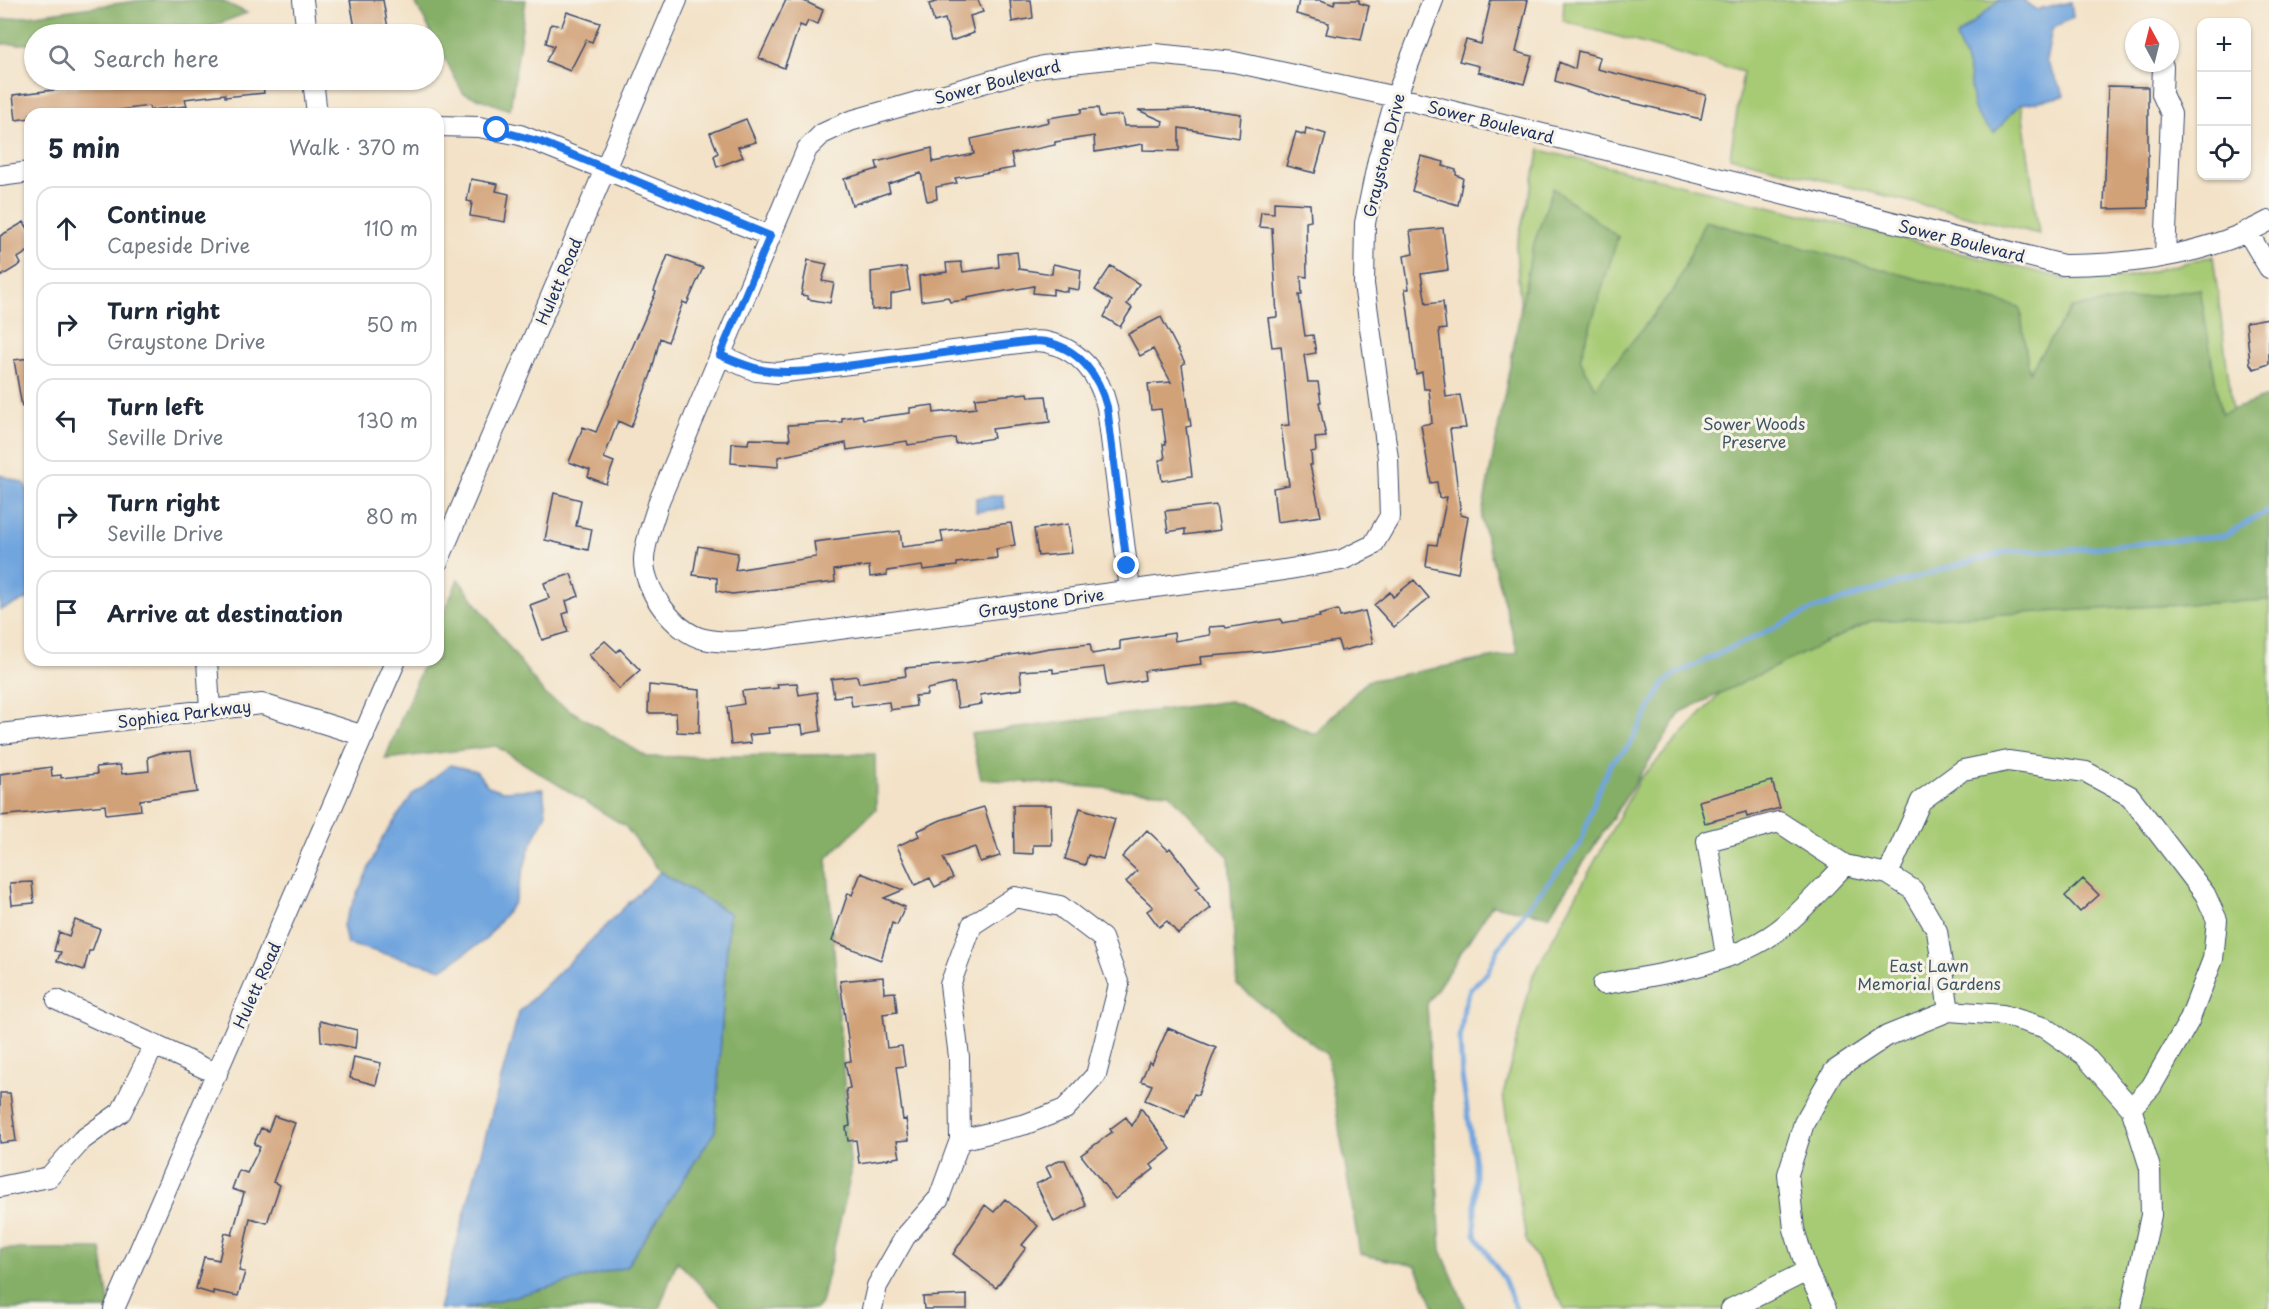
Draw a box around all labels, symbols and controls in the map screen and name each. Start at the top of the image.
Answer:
north arrow [2125,18,2179,72]
map controls [2197,18,2251,180]
button: + [2197,18,2251,72]
search box [24,24,444,90]
icon: search [45,41,78,74]
text: Search here [93,41,219,74]
street label: Sower Boulevard [931,53,1063,109]
button: − [2197,72,2251,126]
street label: Graystone Drive [1356,91,1410,219]
street label: Sower Boulevard [1425,94,1557,148]
route start [483,116,509,142]
button: locate [2197,126,2251,180]
text: 5 min [48,128,120,167]
text: Walk · 370 m [289,132,420,162]
text: Continue [107,197,206,230]
icon: ahead [50,212,83,245]
text: 110 m [364,213,418,243]
street label: Sower Boulevard [1896,213,2028,267]
text: Capeside Drive [107,230,250,260]
street label: Hulett Road [529,234,587,328]
text: Turn right [107,293,220,326]
icon: right [50,308,83,341]
text: 50 m [366,309,418,339]
text: Graystone Drive [107,326,265,356]
text: Turn left [107,389,204,422]
icon: left [50,404,83,437]
text: 130 m [358,405,418,435]
park label: Sower Woods Preserve [1703,411,1805,453]
text: Seville Drive [107,422,223,452]
text: Turn right [107,485,220,518]
icon: right [50,500,83,533]
text: 80 m [366,501,418,531]
text: Seville Drive [107,518,223,548]
route end [1113,552,1139,578]
street label: Graystone Drive [977,581,1105,623]
icon: arrive [50,596,83,629]
text: Arrive at destination [107,596,343,629]
street label: Sophiea Parkway [116,693,252,733]
street label: Hulett Road [226,938,286,1032]
park label: East Lawn Memorial Gardens [1857,953,2001,995]

